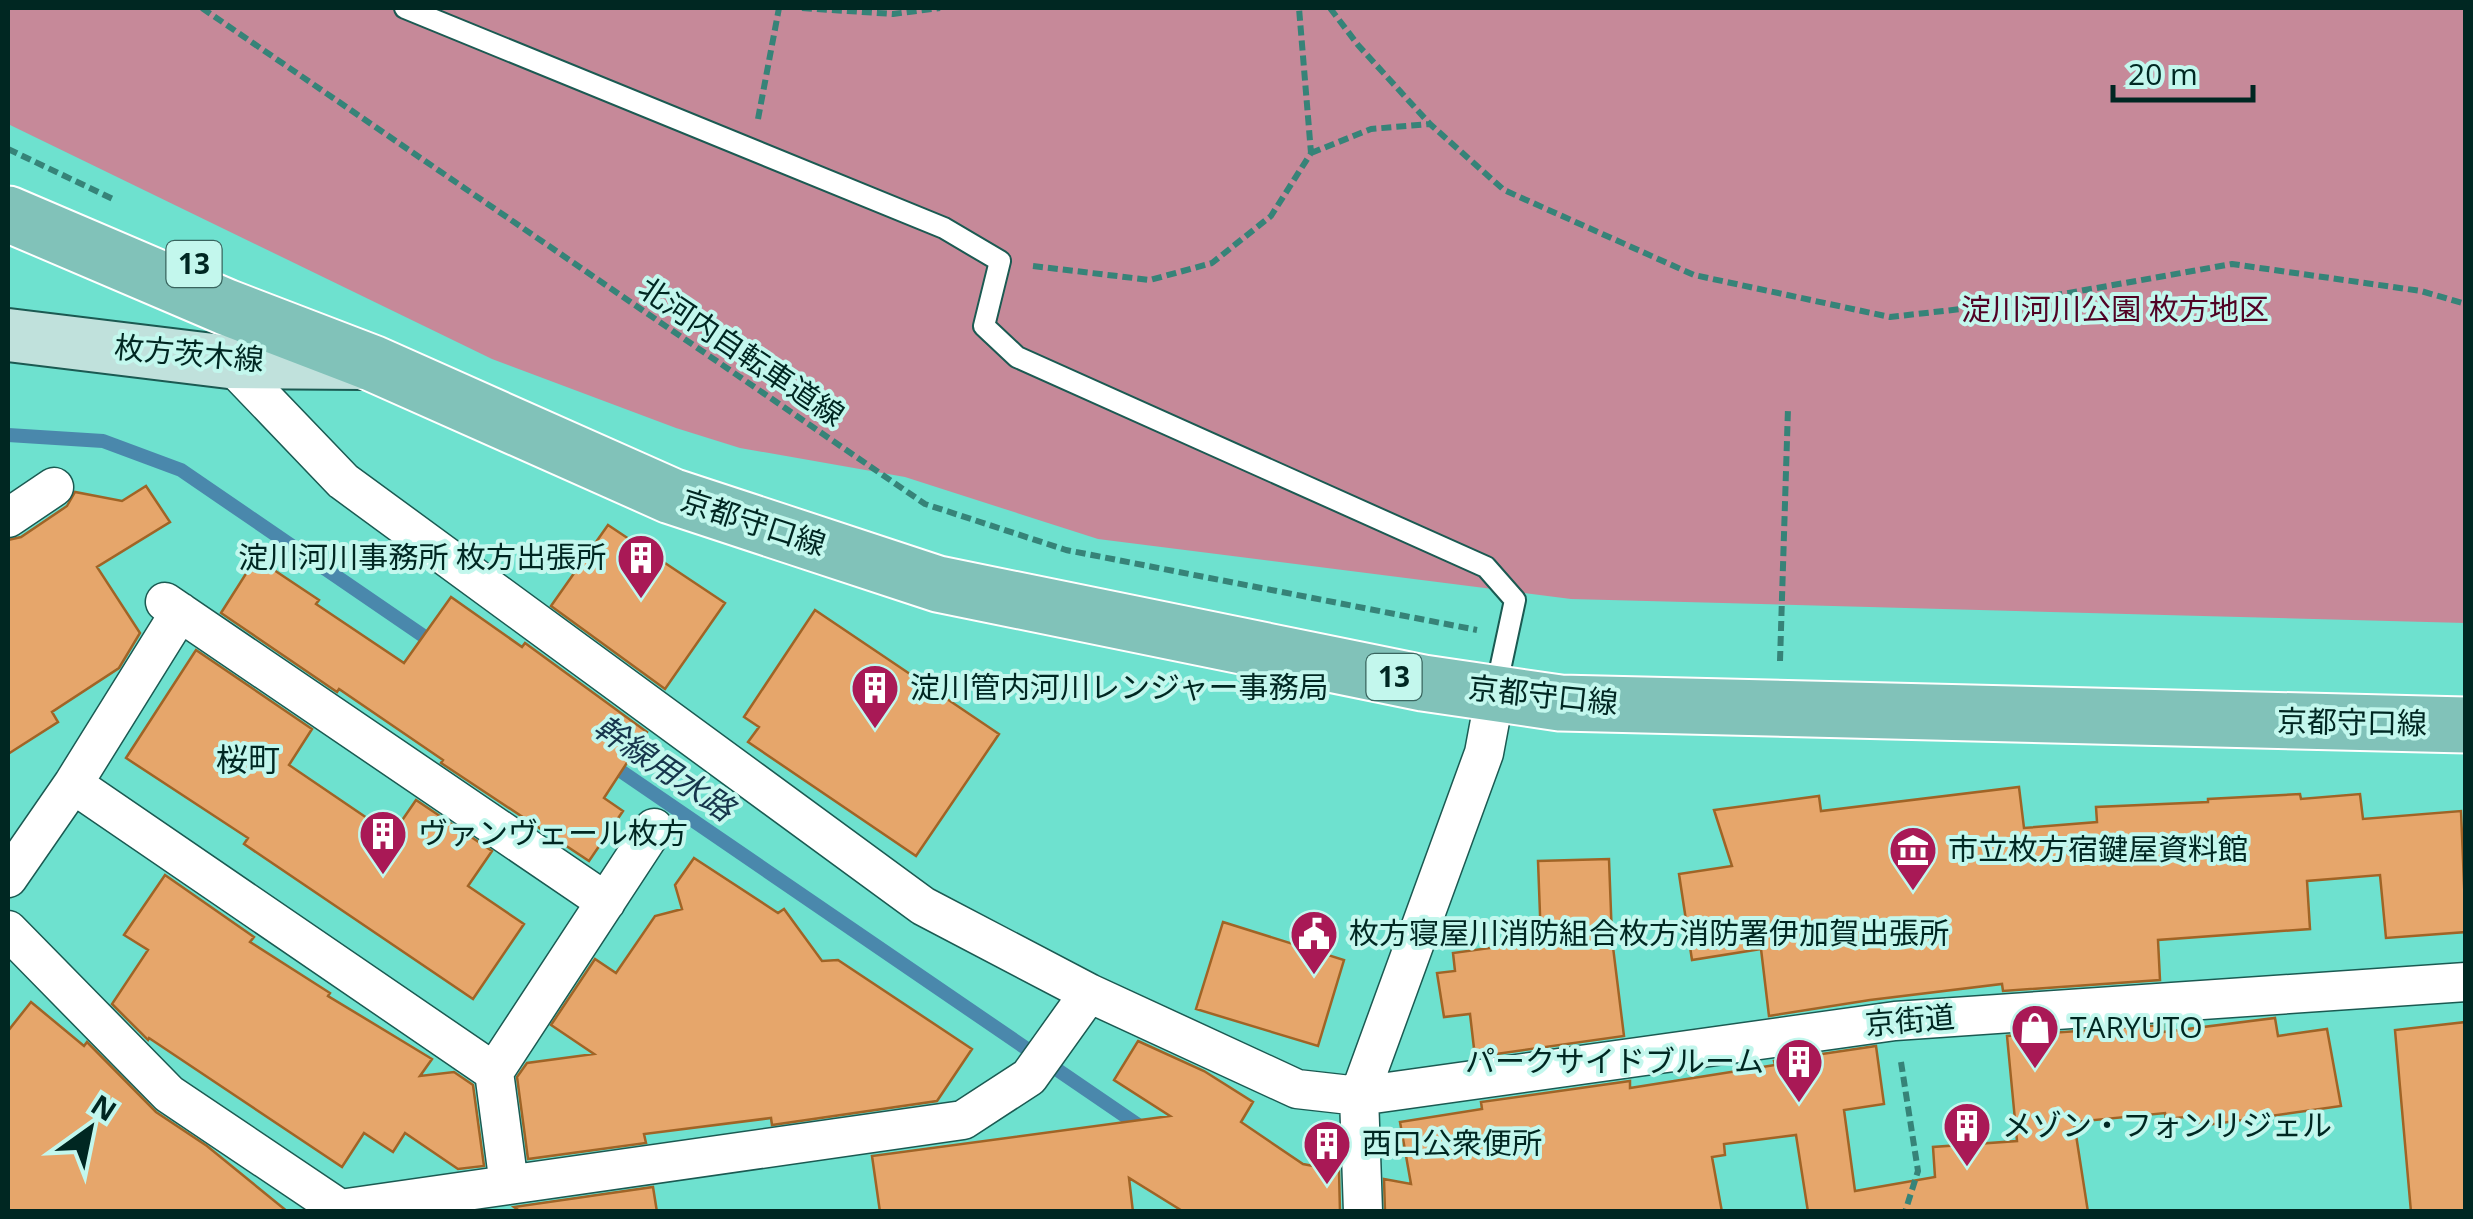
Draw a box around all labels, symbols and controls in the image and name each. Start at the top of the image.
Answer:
scale bar [2113,40,2253,102]
text: 20 m [2128,53,2198,94]
road number: 13 [166,241,222,287]
street label: 北河内自転車道線 [631,267,853,435]
park label: 淀川河川公園 枚方地区 [1961,288,2269,329]
street label: 枚方茨木線 [113,326,266,379]
street label: 京都守口線 [676,479,831,564]
building icon: 淀川河川事務所 枚方出張所 [615,532,667,600]
place label: 淀川河川事務所 枚方出張所 [238,536,606,577]
road number: 13 [1366,654,1422,700]
building icon: 淀川管内河川レンジャー事務局 [849,662,901,730]
place label: 淀川管内河川レンジャー事務局 [910,666,1329,707]
street label: 京都守口線 [1466,666,1620,723]
street label: 京都守口線 [2277,700,2427,743]
water label: 幹線用水路 [586,704,746,831]
district label: 桜町 [216,737,280,780]
building icon: ヴァンヴェール枚方 [357,808,409,876]
place label: ヴァンヴェール枚方 [418,812,688,853]
museum icon: 市立枚方宿鍵屋資料館 [1887,824,1939,892]
place label: 市立枚方宿鍵屋資料館 [1948,828,2248,869]
public building icon: 枚方寝屋川消防組合枚方消防署伊加賀出張所 [1288,908,1340,976]
place label: 枚方寝屋川消防組合枚方消防署伊加賀出張所 [1349,912,1949,953]
street label: 京街道 [1863,995,1956,1044]
shop icon: TARYUTO [2009,1002,2061,1070]
place label: TARYUTO [2070,1006,2203,1047]
building icon: パークサイドブルーム [1773,1036,1825,1104]
place label: パークサイドブルーム [1465,1040,1764,1081]
north arrow [40,1079,140,1179]
text: N [84,1085,124,1129]
building icon: メゾン・フォンリジェル [1941,1100,1993,1168]
place label: メゾン・フォンリジェル [2002,1104,2332,1145]
building icon: 西口公衆便所 [1301,1118,1353,1186]
place label: 西口公衆便所 [1362,1122,1542,1163]

